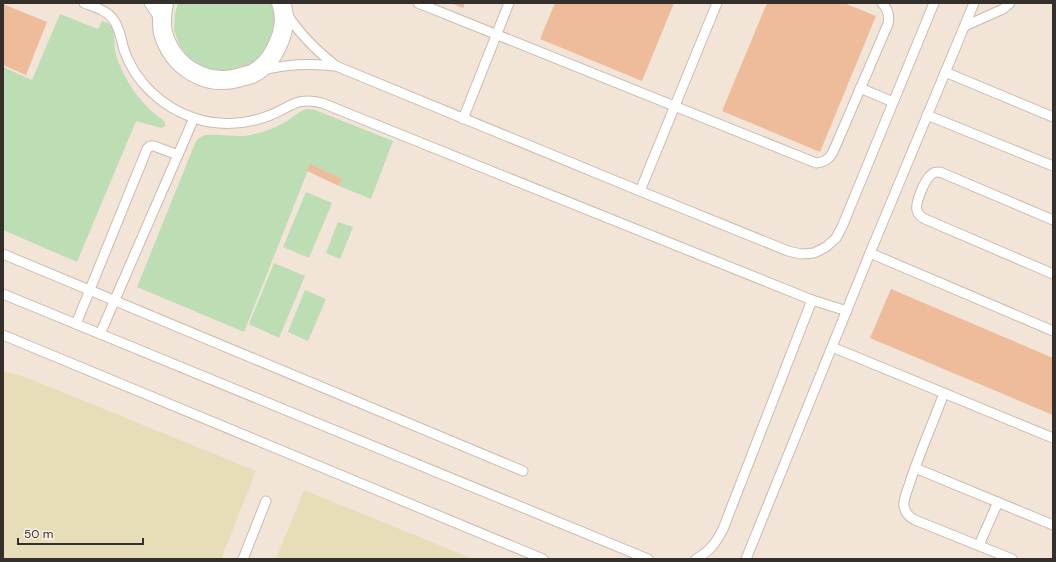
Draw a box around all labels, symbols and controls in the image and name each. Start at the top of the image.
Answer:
scale bar [18,520,143,546]
text: 50 m [24,526,53,542]

